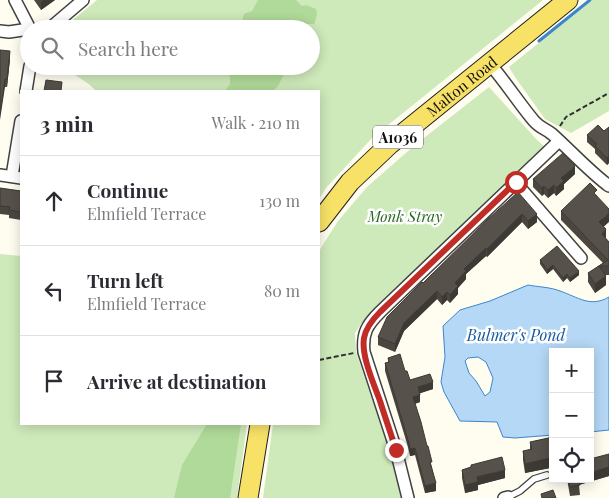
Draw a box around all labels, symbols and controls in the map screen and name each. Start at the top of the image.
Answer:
search box [20,20,320,75]
icon: search [38,34,66,62]
text: Search here [78,35,178,61]
street label: Malton Road [422,51,501,121]
text: 3 min [40,109,94,137]
text: Walk · 210 m [212,112,300,133]
road number: A1036 [373,125,423,148]
route start [505,171,528,194]
text: Continue [87,177,168,203]
icon: ahead [40,187,68,215]
text: 130 m [259,190,300,211]
text: Elmfield Terrace [87,203,206,224]
park label: Monk Stray [367,206,442,226]
text: Turn left [87,267,164,293]
icon: left [40,277,68,305]
text: 80 m [264,280,300,301]
text: Elmfield Terrace [87,293,206,314]
water label: Bulmer's Pond [466,324,567,345]
map controls [549,348,594,483]
button: + [549,348,594,393]
icon: arrive [40,367,68,395]
text: Arrive at destination [87,368,267,394]
button: − [549,393,594,438]
button: locate [549,438,594,483]
route end [385,439,408,462]

